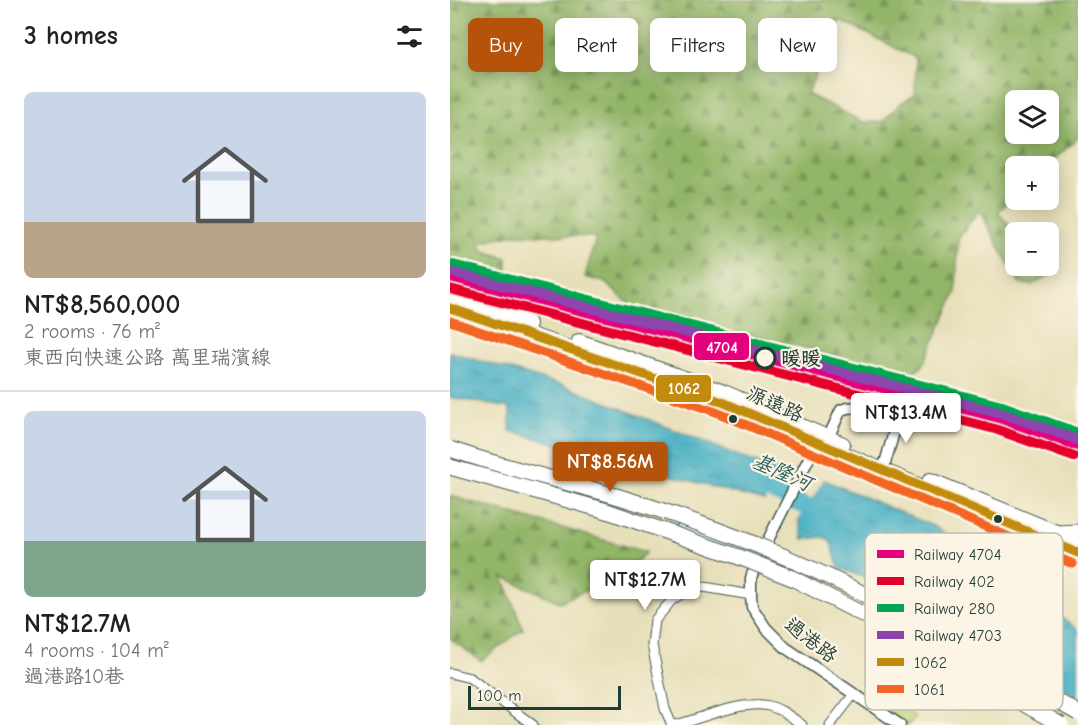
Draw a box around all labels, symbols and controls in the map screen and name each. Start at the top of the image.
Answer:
chip: Buy [468,18,543,72]
chip: Rent [555,18,638,72]
chip: Filters [650,18,746,72]
chip: New [758,18,837,72]
icon: filters [393,20,426,53]
text: 3 homes [24,21,118,51]
map controls [1005,90,1059,276]
button: layers [1005,90,1059,144]
icon: home [171,131,279,239]
button: + [1005,156,1059,210]
button: − [1005,222,1059,276]
text: NT$8,560,000 [24,290,180,320]
text: 2 rooms · 76 m² [24,320,160,343]
line badge: 4704 [693,332,750,361]
text: 4704 [706,339,738,357]
text: 東西向快速公路 萬里瑞濱線 [24,346,271,369]
marker: 暖暖 [754,347,776,369]
place label: 暖暖 [781,347,821,370]
line badge: 1062 [655,374,712,403]
text: 1062 [668,380,700,398]
street label: 源遠路 [743,381,808,427]
pin: NT$13.4M [844,393,968,444]
text: NT$13.4M [865,401,947,424]
unlabelled marker [727,413,739,425]
pin: NT$8.56M [548,442,672,493]
water label: 基隆河 [748,448,818,497]
icon: home [171,450,279,558]
text: NT$8.56M [567,450,653,473]
unlabelled marker [992,513,1004,525]
legend [865,533,1063,710]
text: Railway 4704 [914,546,1002,564]
pin: NT$12.7M [583,560,707,611]
text: NT$12.7M [604,568,686,591]
text: Railway 402 [914,573,995,591]
text: Railway 280 [914,600,995,618]
text: NT$12.7M [24,609,131,639]
street label: 過港路 [780,612,843,668]
text: Railway 4703 [914,627,1002,645]
text: 4 rooms · 104 m² [24,639,169,662]
text: 1062 [914,654,947,672]
text: 過港路10巷 [24,665,124,688]
text: 1061 [914,681,945,699]
scale bar [468,683,621,710]
text: 100 m [477,687,521,705]

